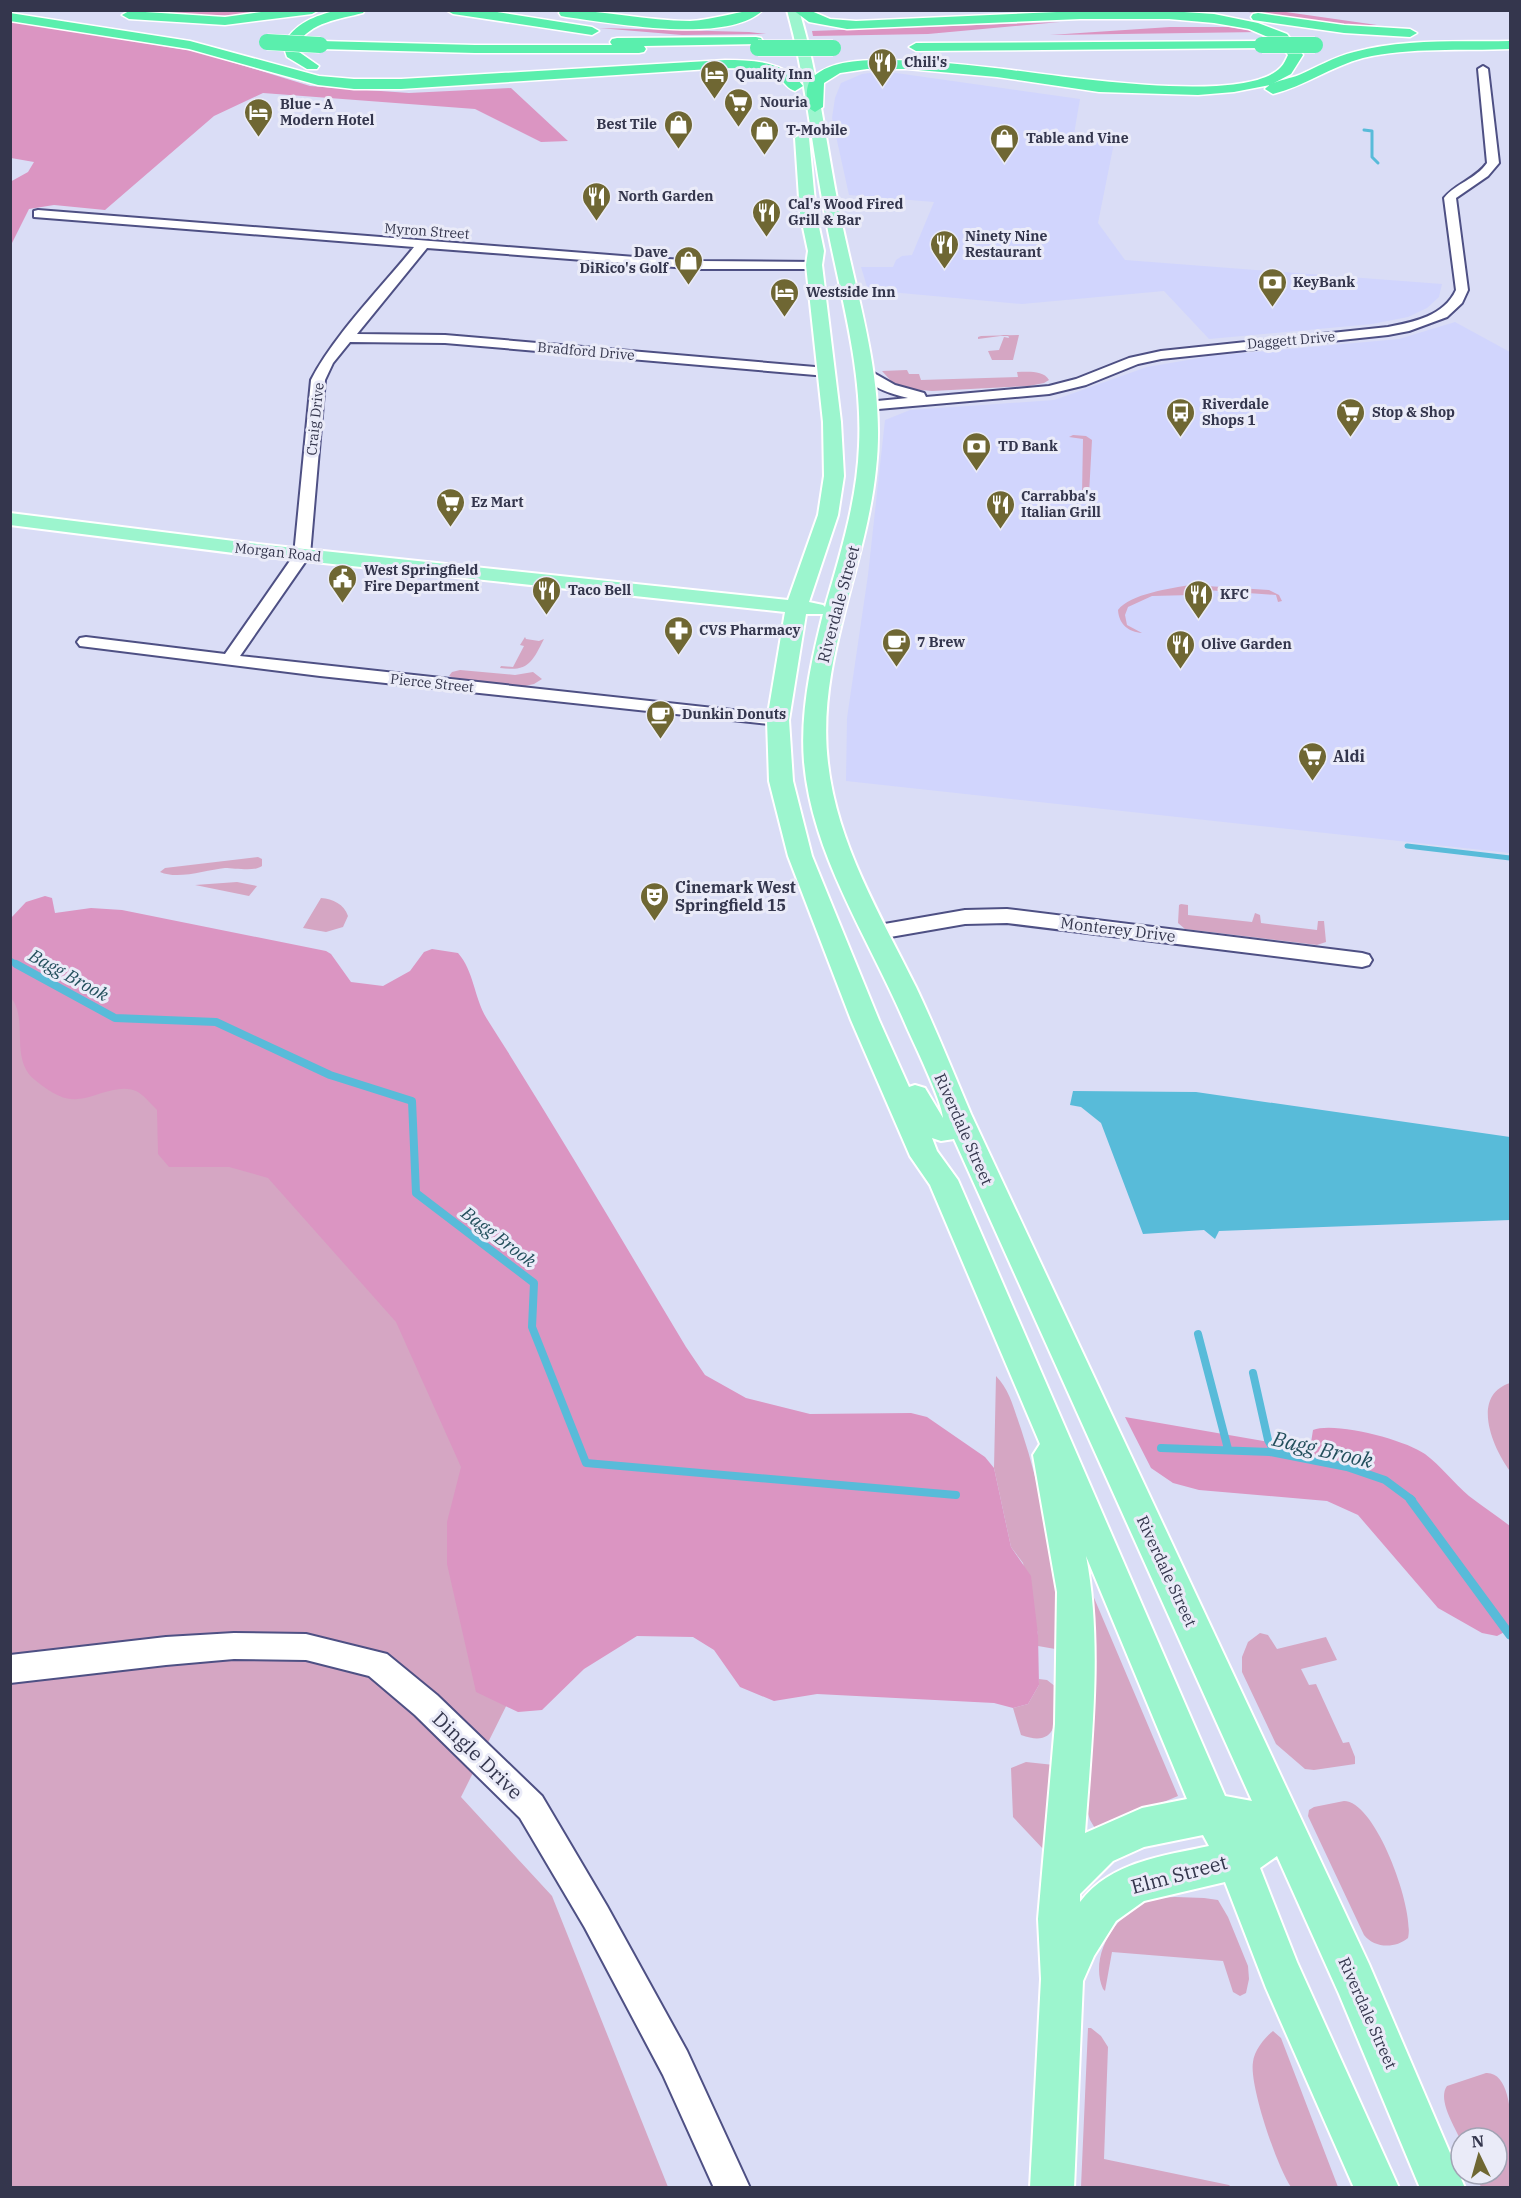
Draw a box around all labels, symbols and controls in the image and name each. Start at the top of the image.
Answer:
restaurant icon: Chili's [867,46,899,88]
place label: Chili's [904,53,947,71]
hotel icon: Quality Inn [698,58,730,100]
place label: Quality Inn [735,65,812,83]
supermarket icon: Nouria [723,86,755,128]
place label: Nouria [760,93,808,111]
place label: Blue - A Modern Hotel [280,95,375,129]
hotel icon: Blue - A Modern Hotel [243,96,275,138]
shop icon: Best Tile [662,108,694,150]
shop icon: T-Mobile [749,114,781,156]
place label: Best Tile [597,115,657,133]
place label: T-Mobile [786,121,848,139]
shop icon: Table and Vine [989,122,1021,164]
place label: Table and Vine [1026,129,1129,147]
restaurant icon: North Garden [581,180,613,222]
place label: North Garden [618,187,714,205]
place label: Cal's Wood Fired Grill & Bar [788,195,903,229]
restaurant icon: Cal's Wood Fired Grill & Bar [751,196,783,238]
street label: Myron Street [384,219,470,243]
place label: Ninety Nine Restaurant [965,227,1048,261]
restaurant icon: Ninety Nine Restaurant [928,228,960,270]
place label: Dave DiRico's Golf [579,243,670,277]
shop icon: Dave DiRico's Golf [673,244,705,286]
bank icon: KeyBank [1256,266,1288,308]
place label: KeyBank [1293,273,1355,291]
hotel icon: Westside Inn [769,276,801,318]
place label: Westside Inn [806,283,896,301]
street label: Daggett Drive [1246,327,1336,353]
street label: Bradford Drive [537,338,635,364]
street label: Craig Drive [302,382,328,456]
place label: Riverdale Shops 1 [1202,395,1269,429]
bus stop icon: Riverdale Shops 1 [1165,396,1197,438]
supermarket icon: Stop & Shop [1335,396,1367,438]
place label: Stop & Shop [1372,403,1455,421]
bank icon: TD Bank [961,430,993,472]
place label: TD Bank [998,437,1058,455]
supermarket icon: Ez Mart [434,486,466,528]
place label: Carrabba's Italian Grill [1021,487,1101,521]
restaurant icon: Carrabba's Italian Grill [984,488,1016,530]
place label: Ez Mart [471,493,524,511]
street label: Morgan Road [234,538,323,566]
street label: Riverdale Street [813,543,863,665]
place label: West Springfield Fire Department [364,561,479,595]
public building icon: West Springfield Fire Department [327,562,359,604]
restaurant icon: Taco Bell [531,574,563,616]
restaurant icon: KFC [1183,578,1215,620]
place label: Taco Bell [568,581,632,599]
place label: KFC [1220,585,1249,603]
pharmacy icon: CVS Pharmacy [662,614,694,656]
place label: CVS Pharmacy [699,621,801,639]
cafe icon: 7 Brew [880,626,912,668]
restaurant icon: Olive Garden [1164,628,1196,670]
place label: 7 Brew [917,633,965,651]
place label: Olive Garden [1201,635,1292,653]
street label: Pierce Street [389,670,475,696]
cafe icon: Dunkin Donuts [645,698,677,740]
place label: Dunkin Donuts [682,705,786,723]
supermarket icon: Aldi [1296,740,1328,782]
place label: Aldi [1333,746,1365,766]
place label: Cinemark West Springfield 15 [675,877,796,915]
theatre icon: Cinemark West Springfield 15 [638,880,670,922]
street label: Monterey Drive [1059,912,1177,946]
water label: Bagg Brook [24,943,113,1007]
street label: Riverdale Street [930,1070,998,1188]
water label: Bagg Brook [456,1201,541,1273]
water label: Bagg Brook [1269,1424,1377,1474]
street label: Riverdale Street [1133,1512,1202,1630]
street label: Dingle Drive [427,1705,529,1805]
street label: Elm Street [1128,1848,1230,1900]
street label: Riverdale Street [1334,1954,1402,2072]
north arrow [1449,2126,1509,2186]
text: N [1471,2131,1485,2152]

